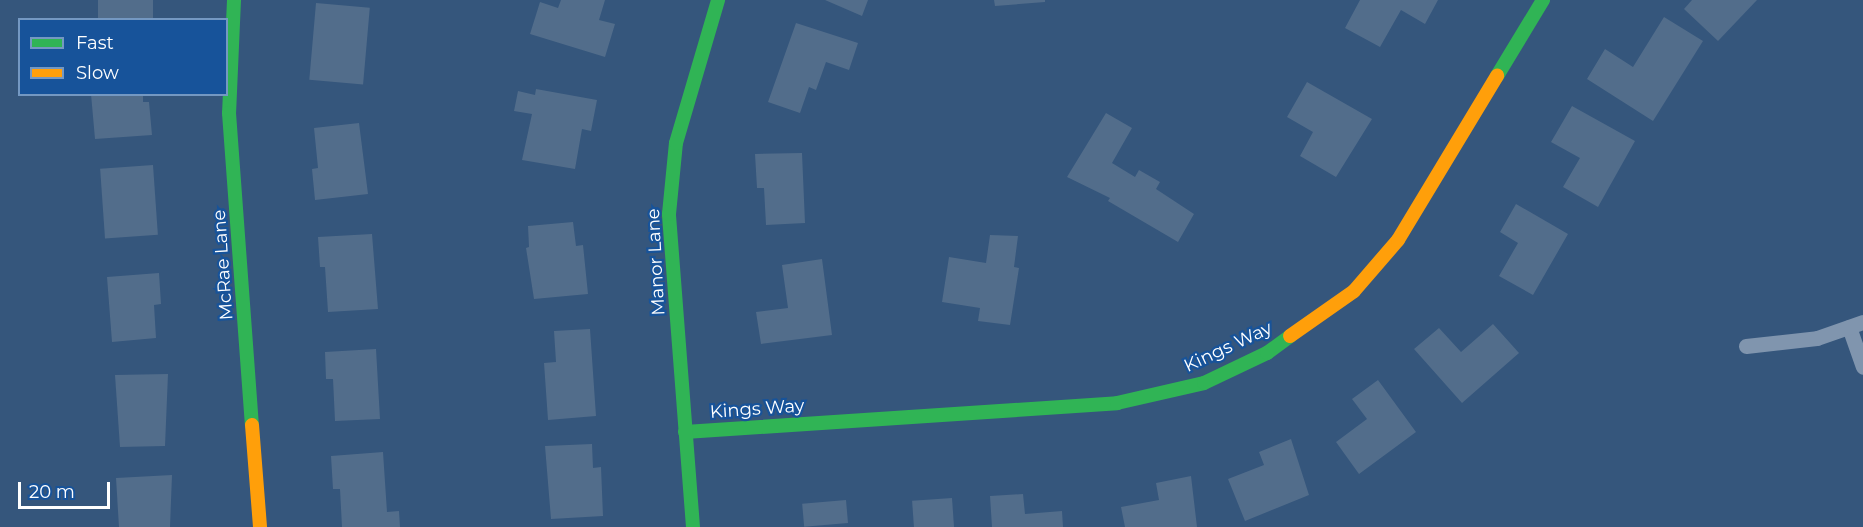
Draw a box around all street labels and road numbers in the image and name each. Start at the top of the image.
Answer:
street label: Manor Lane [642,208,670,316]
street label: McRae Lane [208,209,238,321]
street label: Kings Way [1181,317,1275,377]
street label: Kings Way [709,395,805,423]

